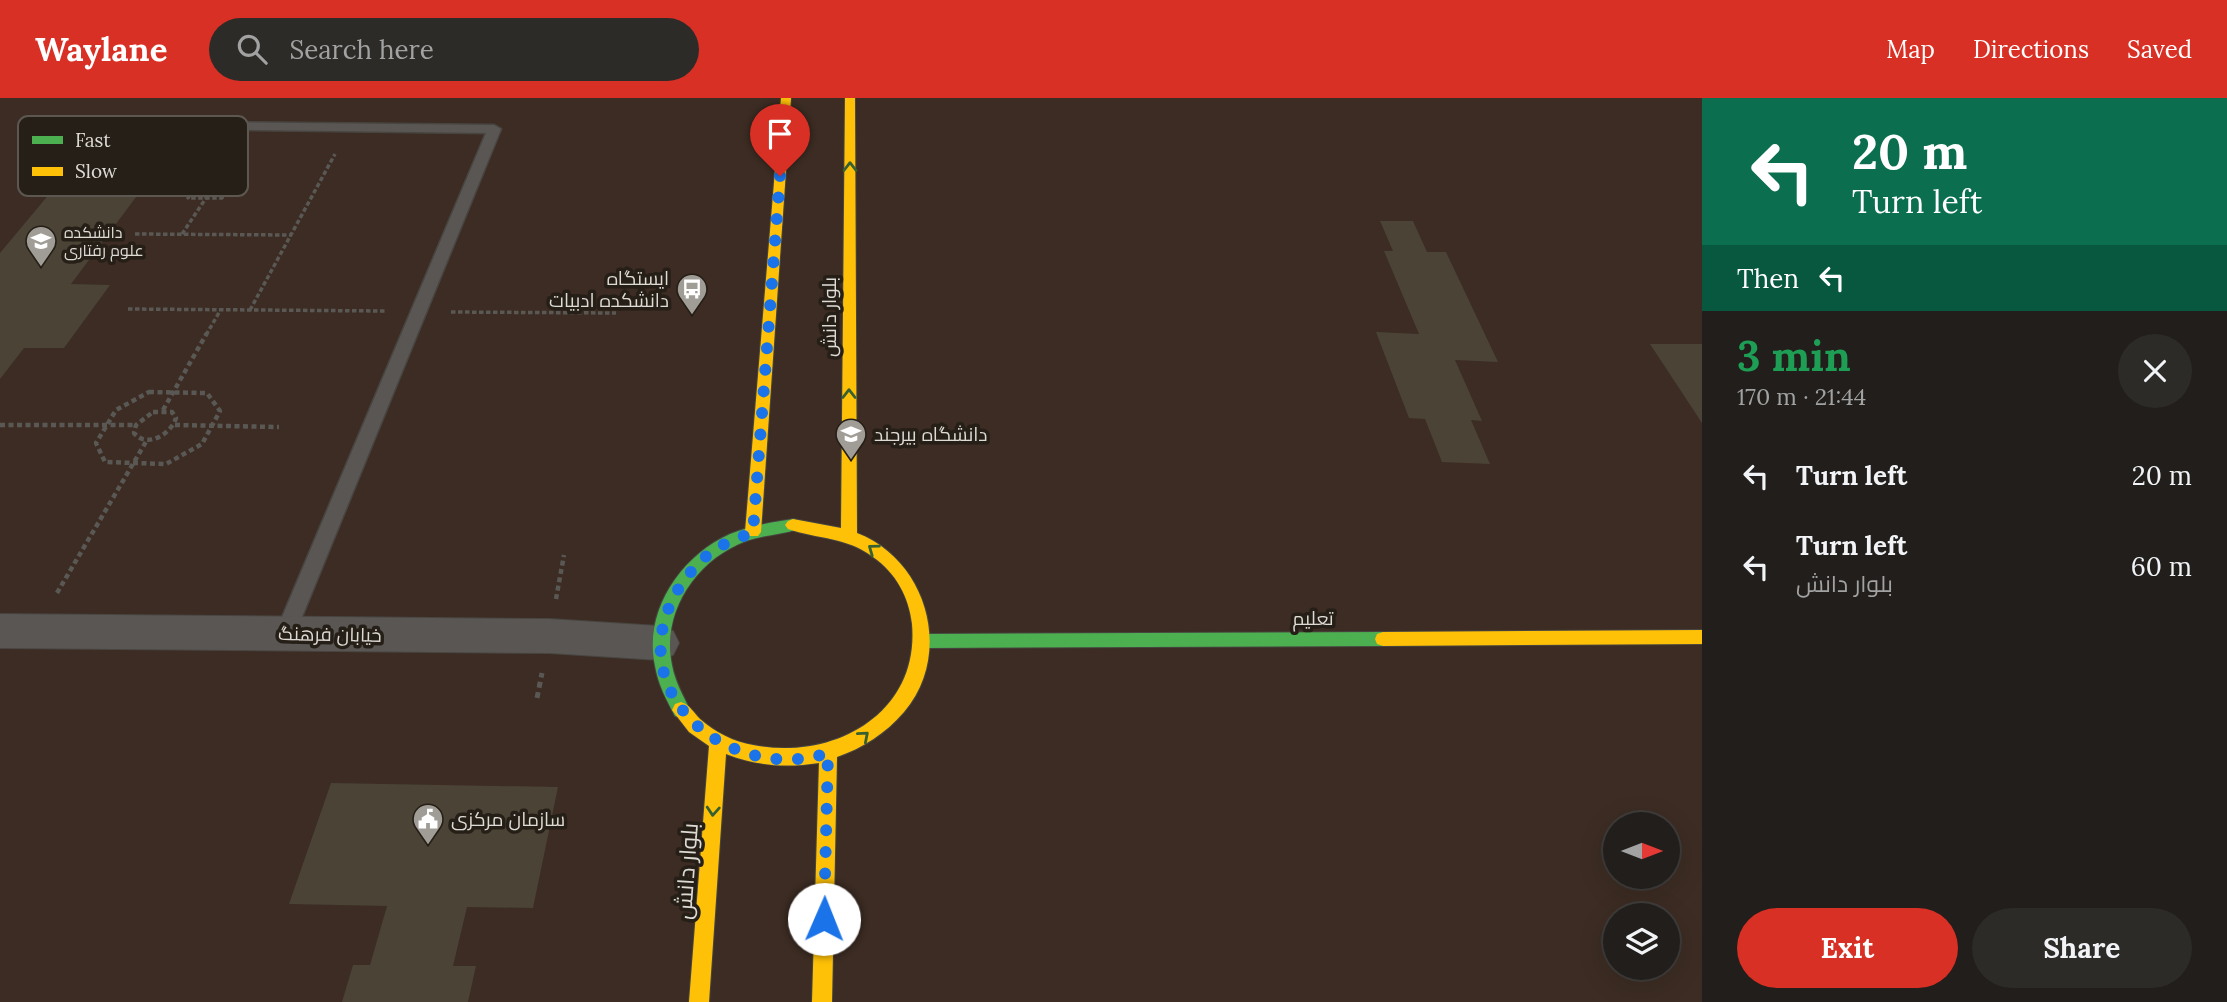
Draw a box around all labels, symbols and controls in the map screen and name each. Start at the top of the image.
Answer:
search box [209,18,699,81]
text: Waylane [35,28,167,70]
icon: search [233,30,271,68]
text: Search here [289,33,434,66]
text: Map [1886,34,1935,65]
text: Directions [1973,34,2089,65]
text: Saved [2127,34,2192,65]
pin [750,104,810,176]
icon: arrive [761,115,799,153]
legend [18,116,248,196]
text: 20 m [1852,120,1967,182]
icon: left [1737,126,1828,217]
text: Fast [75,128,111,152]
text: Slow [75,159,118,183]
one-way arrow [842,161,858,172]
text: Turn left [1852,181,1982,222]
place label: دانشکده علوم رفتاری [64,222,144,262]
school or university icon: دانشکده علوم رفتاری [24,224,58,268]
icon: left [1813,259,1851,297]
text: Then [1737,262,1799,295]
place label: ایستگاه دانشکده ادبیات [549,266,669,312]
bus stop icon: ایستگاه دانشکده ادبیات [675,272,709,316]
street label: بلوار دانش [817,277,841,357]
text: 3 min [1737,329,1851,383]
button: close [2118,334,2192,408]
text: 170 m · 21:44 [1737,382,1866,411]
one-way arrow [841,389,857,399]
school or university icon: دانشگاه بیرجند [834,417,868,461]
place label: دانشگاه بیرجند [874,422,988,446]
icon: left [1737,457,1775,495]
text: Turn left [1796,459,1907,492]
text: 20 m [2132,459,2192,492]
text: Turn left [1796,529,1907,562]
one-way arrow [868,545,881,557]
icon: left [1737,548,1775,586]
text: 60 m [2131,550,2192,583]
text: بلوار دانش [1796,569,1893,598]
street label: تعلیم [1292,606,1334,632]
street label: خیابان فرهنگ [278,621,382,647]
one-way arrow [855,732,868,744]
public building icon: سازمان مرکزی [411,802,445,846]
one-way arrow [706,806,721,817]
place label: سازمان مرکزی [451,807,565,831]
north arrow [1603,812,1680,889]
map controls [1603,812,1680,980]
street label: بلوار دانش [668,822,704,920]
position arrow [787,882,861,956]
button: layers [1603,903,1680,980]
button: Exit [1737,908,1958,988]
button: Share [1972,908,2192,988]

